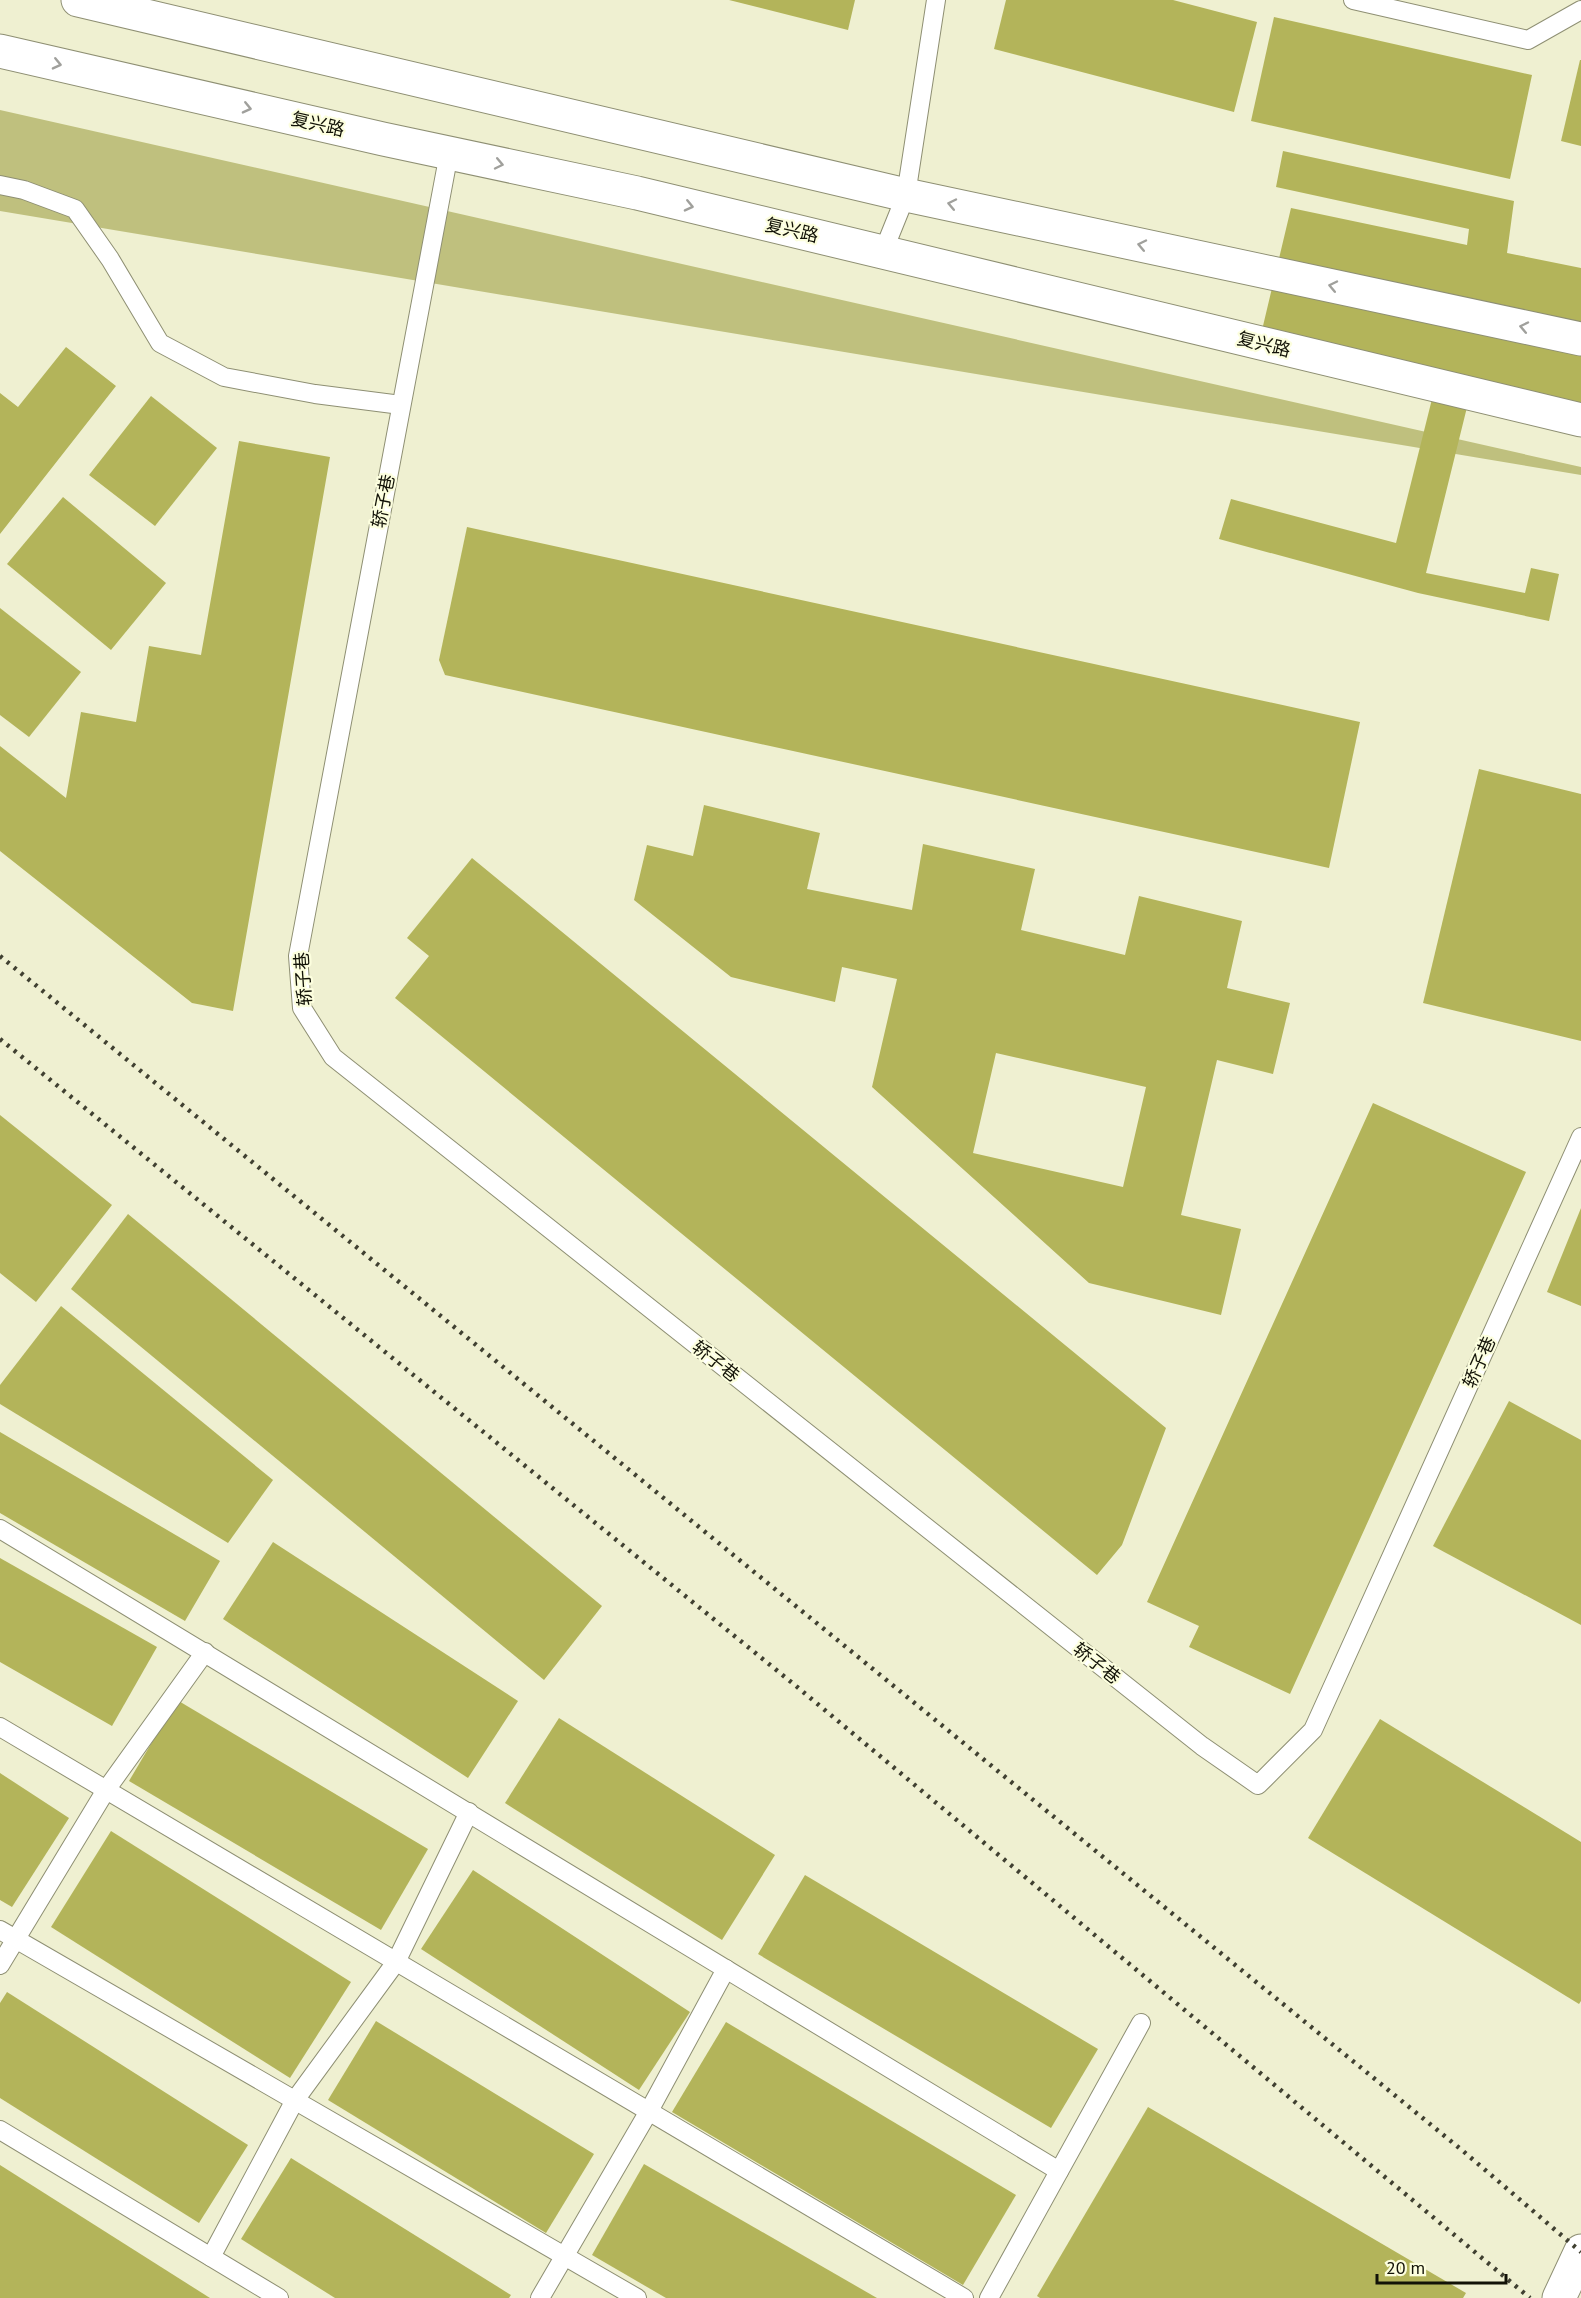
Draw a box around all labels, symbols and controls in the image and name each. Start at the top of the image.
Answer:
one-way arrow [52,57,62,70]
one-way arrow [242,100,252,113]
street label: 复兴路 [289,107,347,141]
one-way arrow [494,157,504,170]
one-way arrow [684,198,694,211]
one-way arrow [947,199,957,212]
street label: 复兴路 [763,213,821,247]
one-way arrow [1138,239,1148,252]
one-way arrow [1328,280,1338,293]
one-way arrow [1519,321,1529,334]
street label: 复兴路 [1235,326,1293,362]
street label: 轿子巷 [367,472,399,530]
street label: 轿子巷 [290,951,316,1007]
street label: 轿子巷 [1458,1333,1500,1391]
street label: 轿子巷 [688,1335,744,1387]
street label: 轿子巷 [1069,1637,1125,1689]
scale bar [1377,2247,1506,2285]
text: 20 m [1386,2256,1425,2279]

